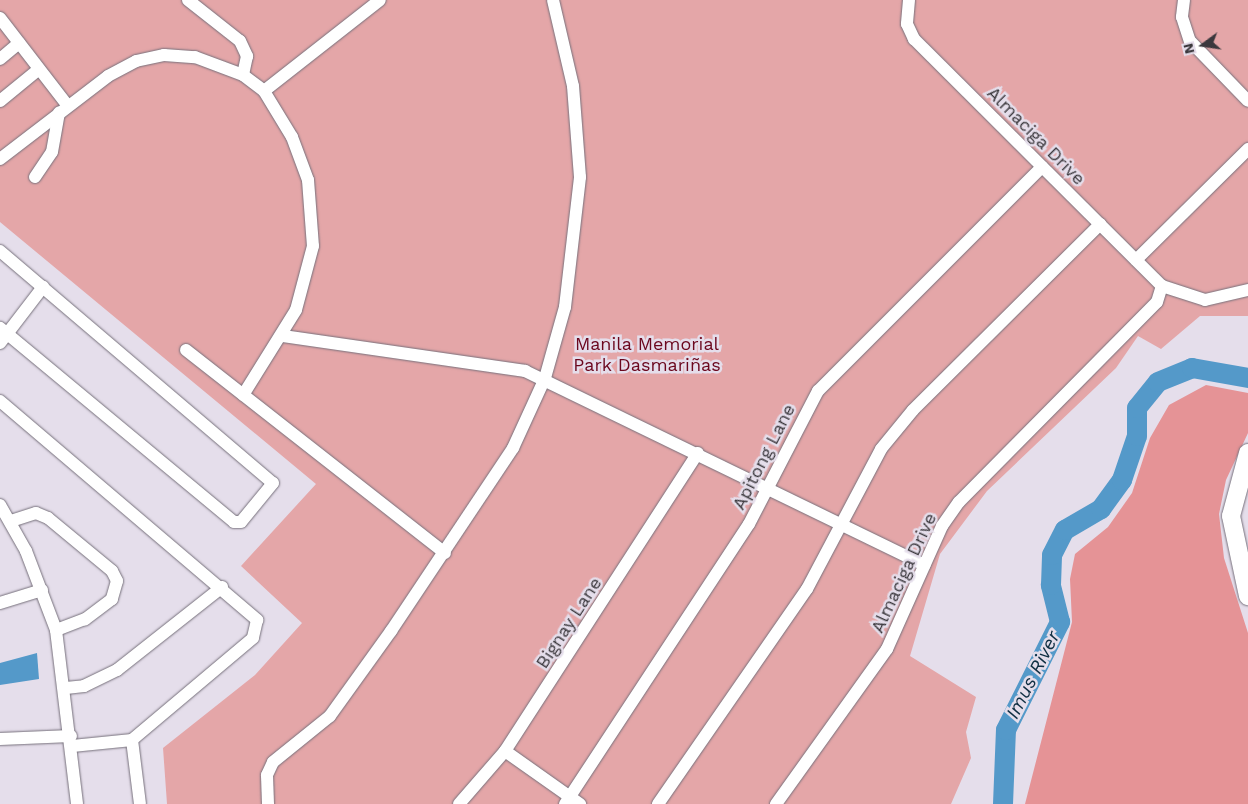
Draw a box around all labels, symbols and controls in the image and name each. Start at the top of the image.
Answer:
north arrow [1178,20,1228,70]
text: N [1179,42,1197,56]
street label: Almaciga Drive [982,82,1090,190]
park label: Manila Memorial Park Dasmariñas [573,334,721,376]
street label: Apitong Lane [728,401,800,513]
street label: Almaciga Drive [867,509,941,637]
street label: Bignay Lane [531,573,607,673]
water label: Imus River [1001,627,1065,723]

